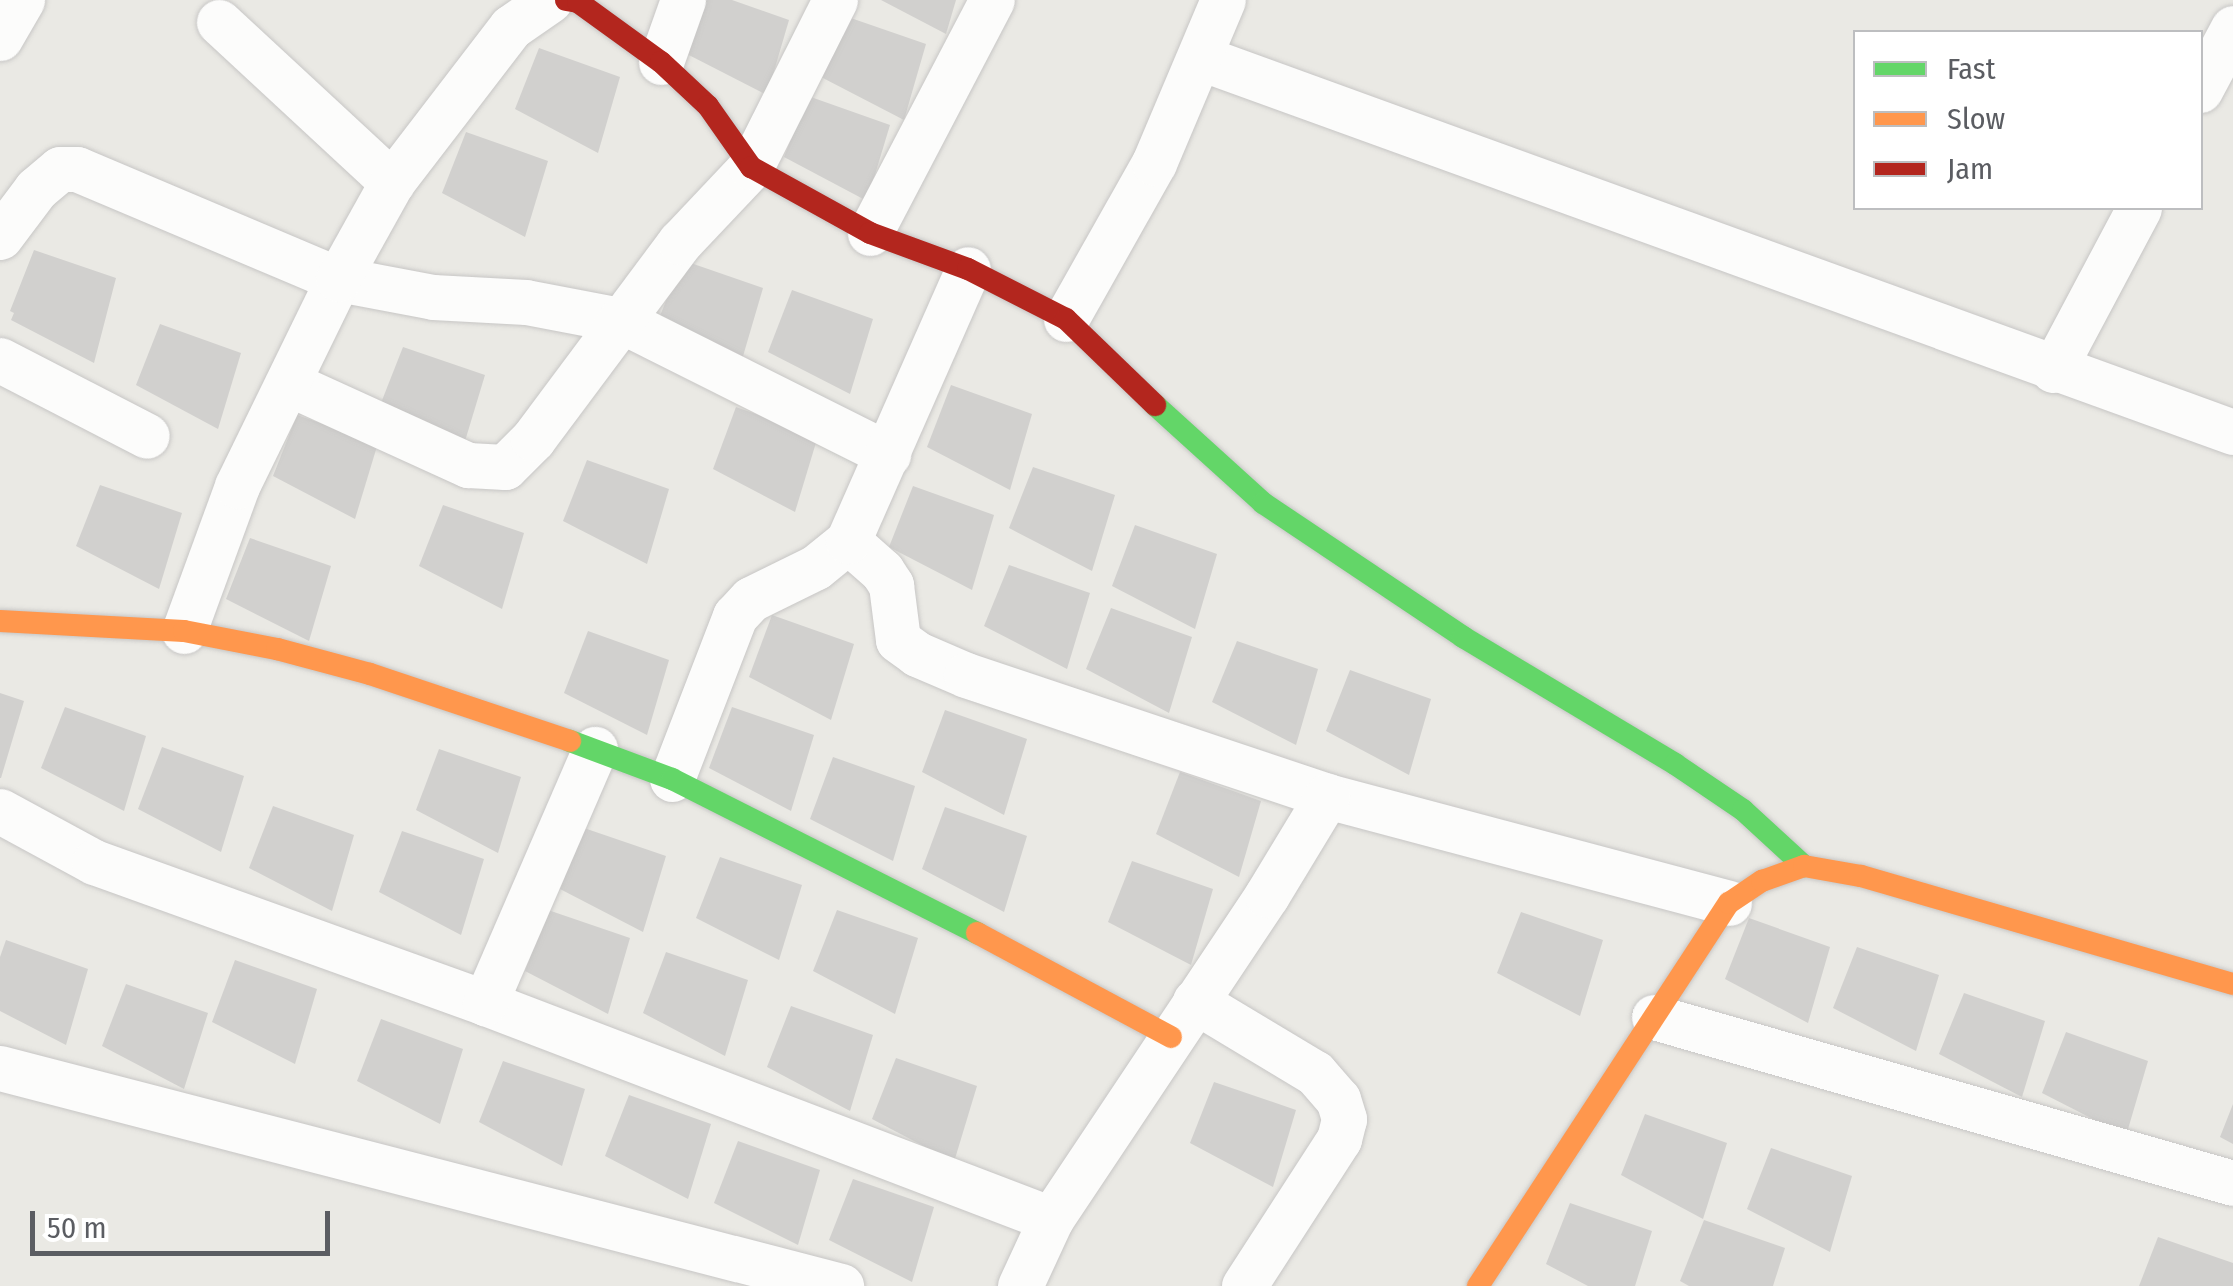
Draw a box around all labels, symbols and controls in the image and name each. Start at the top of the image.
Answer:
legend [1853,30,2203,210]
text: Fast [1947,51,1995,87]
text: Slow [1947,101,2005,137]
text: Jam [1947,151,1993,187]
scale bar [35,1191,335,1253]
text: 50 m [47,1210,107,1246]

